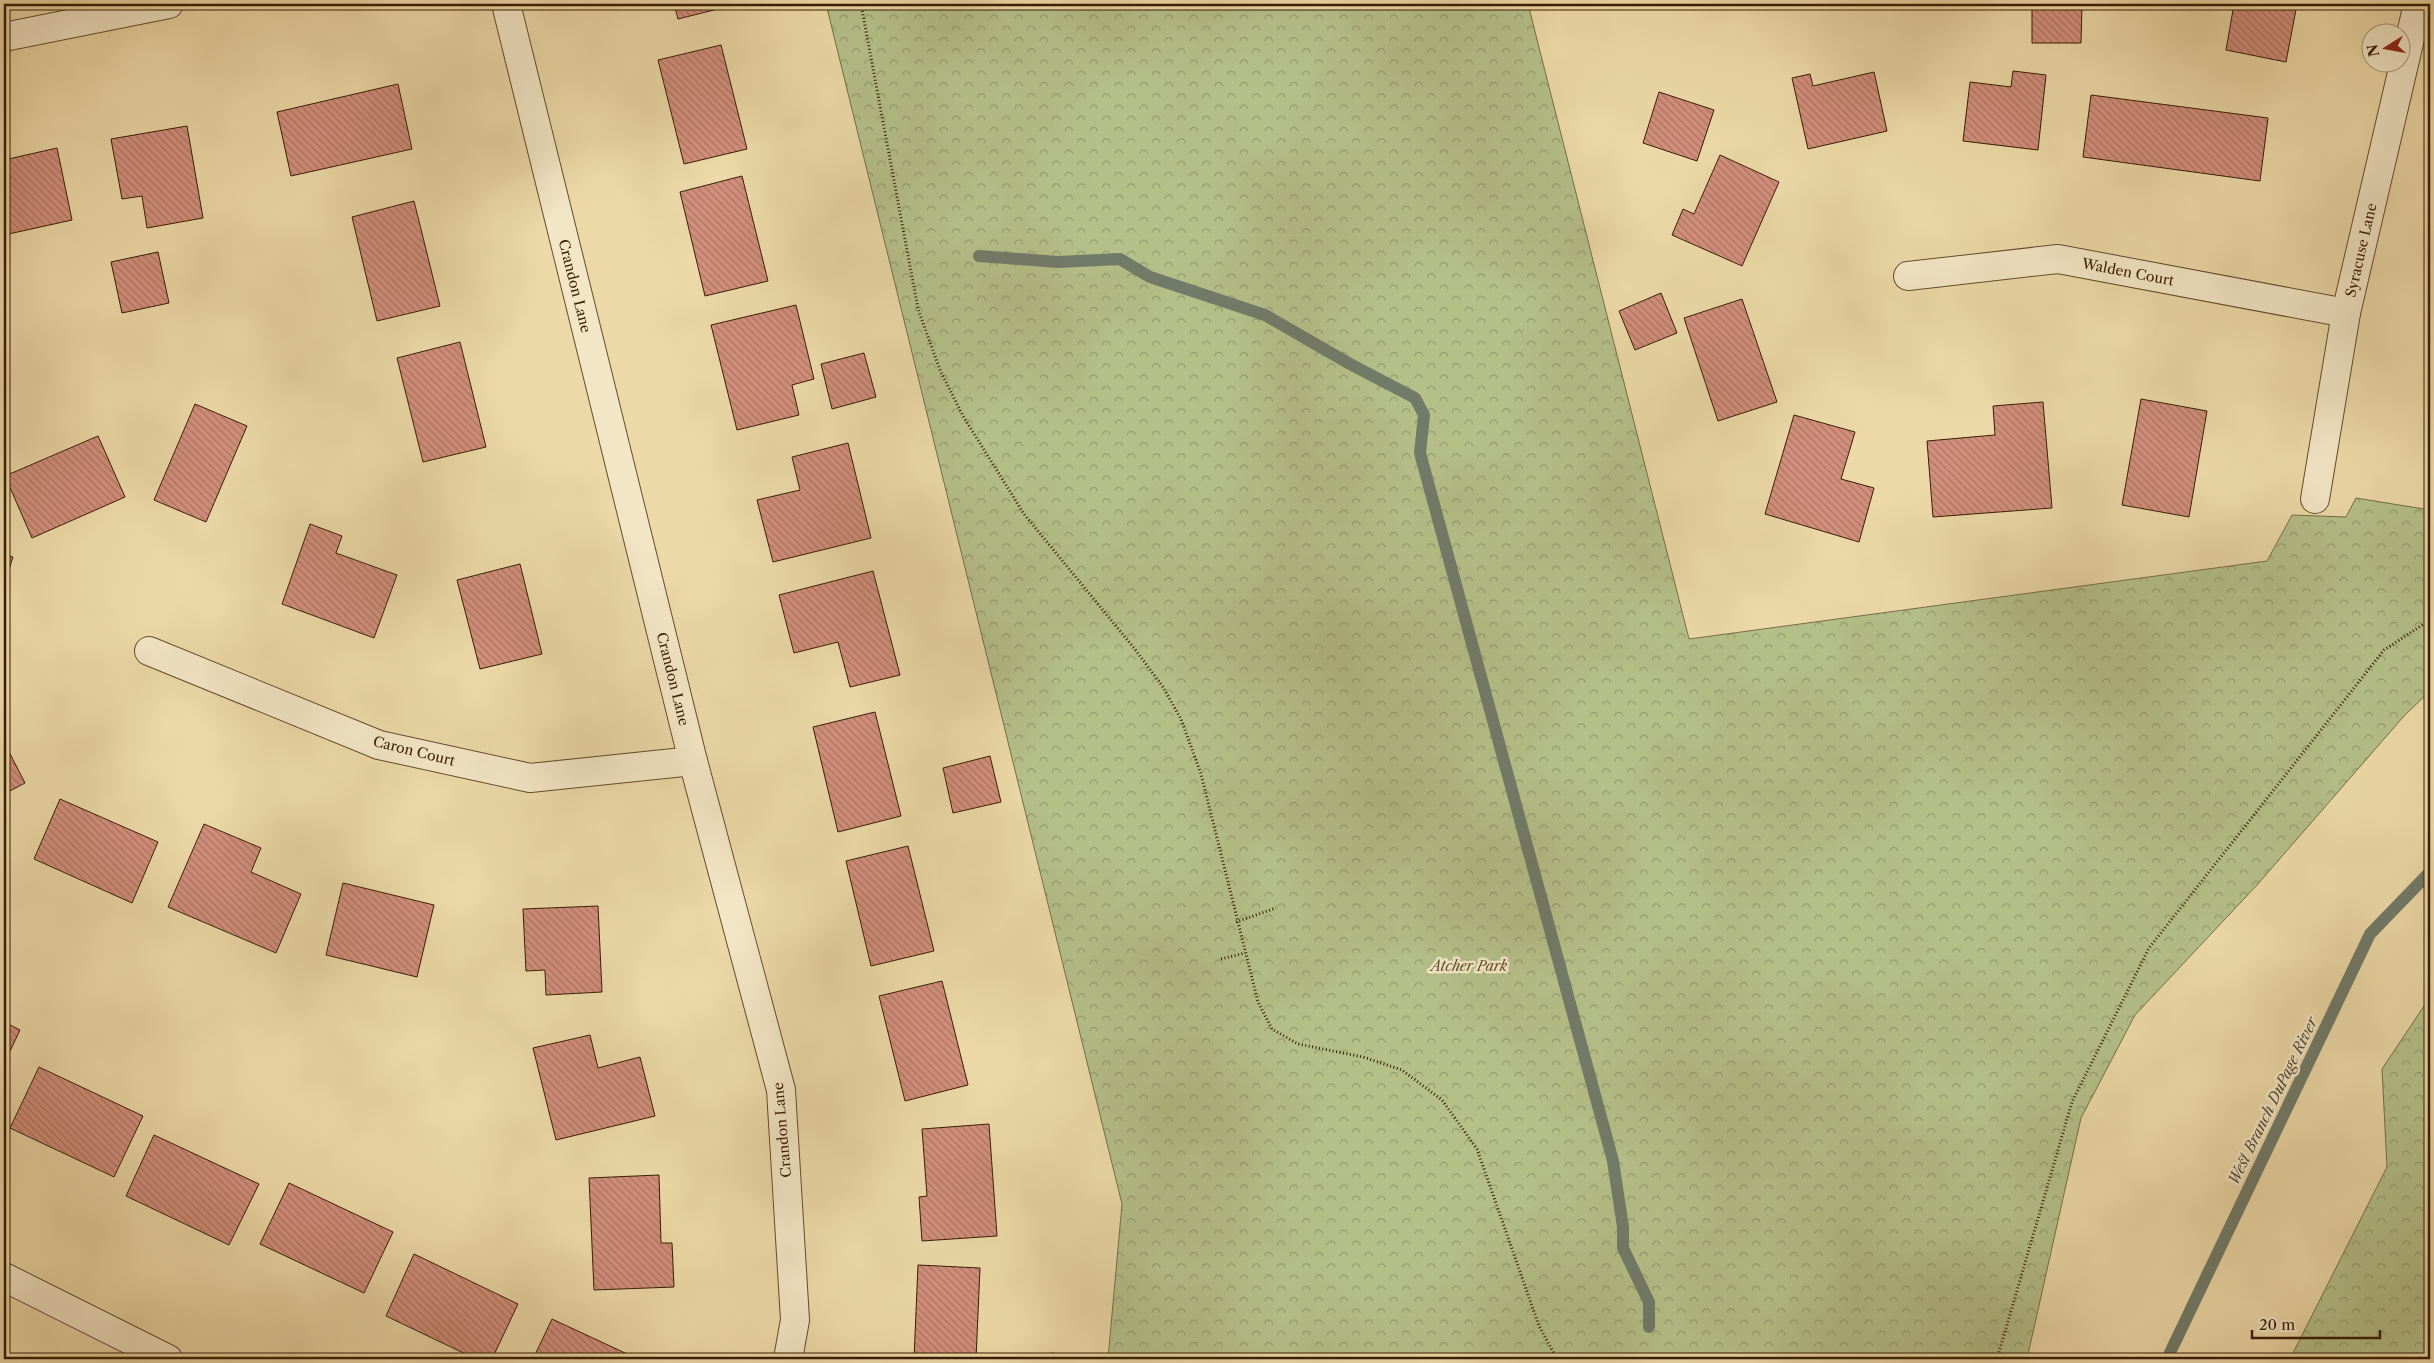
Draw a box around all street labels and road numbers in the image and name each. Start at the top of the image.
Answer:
street label: Syracuse Lane [2341,201,2381,299]
street label: Crandon Lane [555,237,595,335]
street label: Walden Court [2079,254,2176,290]
street label: Crandon Lane [653,630,693,728]
street label: Caron Court [371,732,457,770]
street label: Crandon Lane [769,1081,795,1178]

